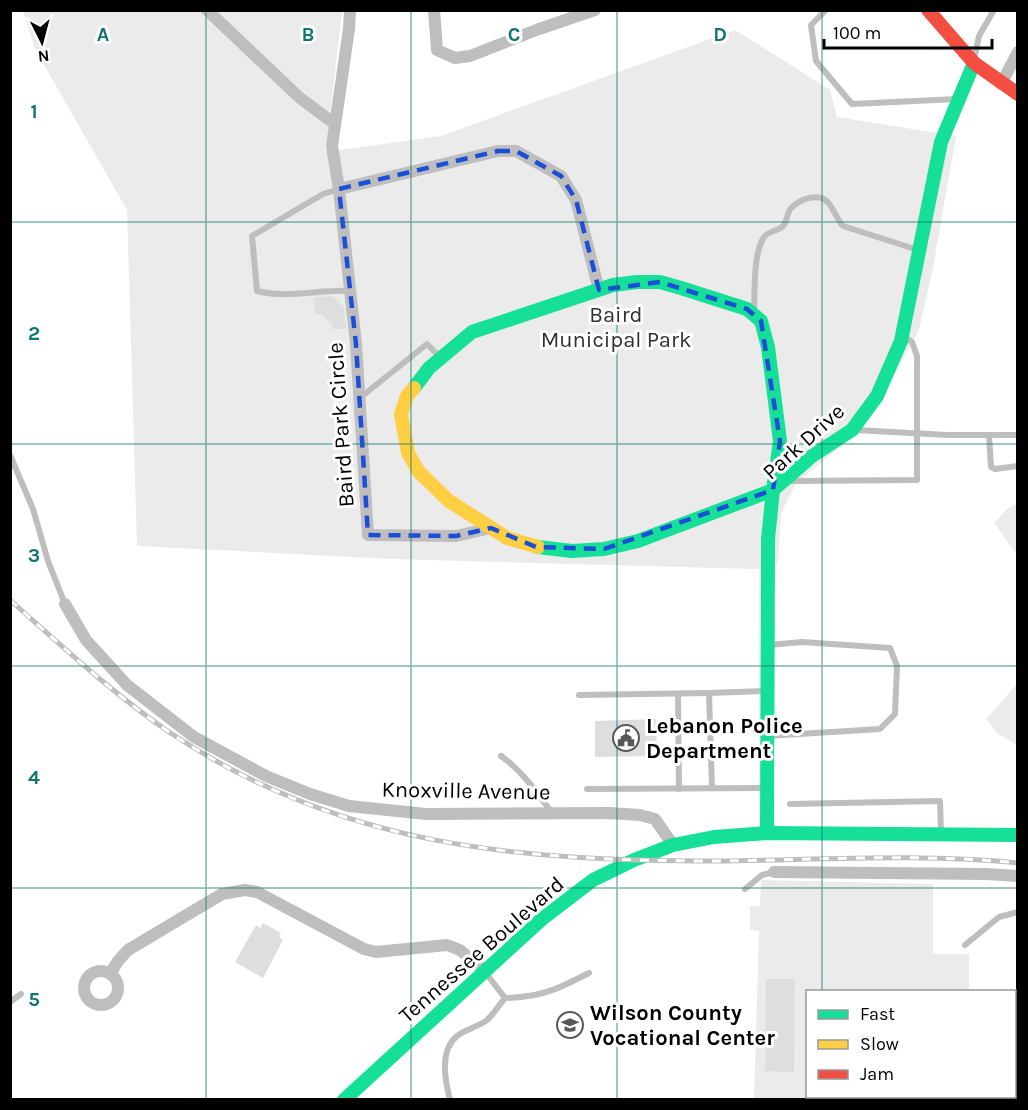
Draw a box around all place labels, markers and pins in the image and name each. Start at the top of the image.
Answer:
place label: Lebanon Police Department [646,713,803,764]
public building icon: Lebanon Police Department [611,723,641,753]
place label: Wilson County Vocational Center [590,1000,775,1051]
school or university icon: Wilson County Vocational Center [555,1010,585,1040]

